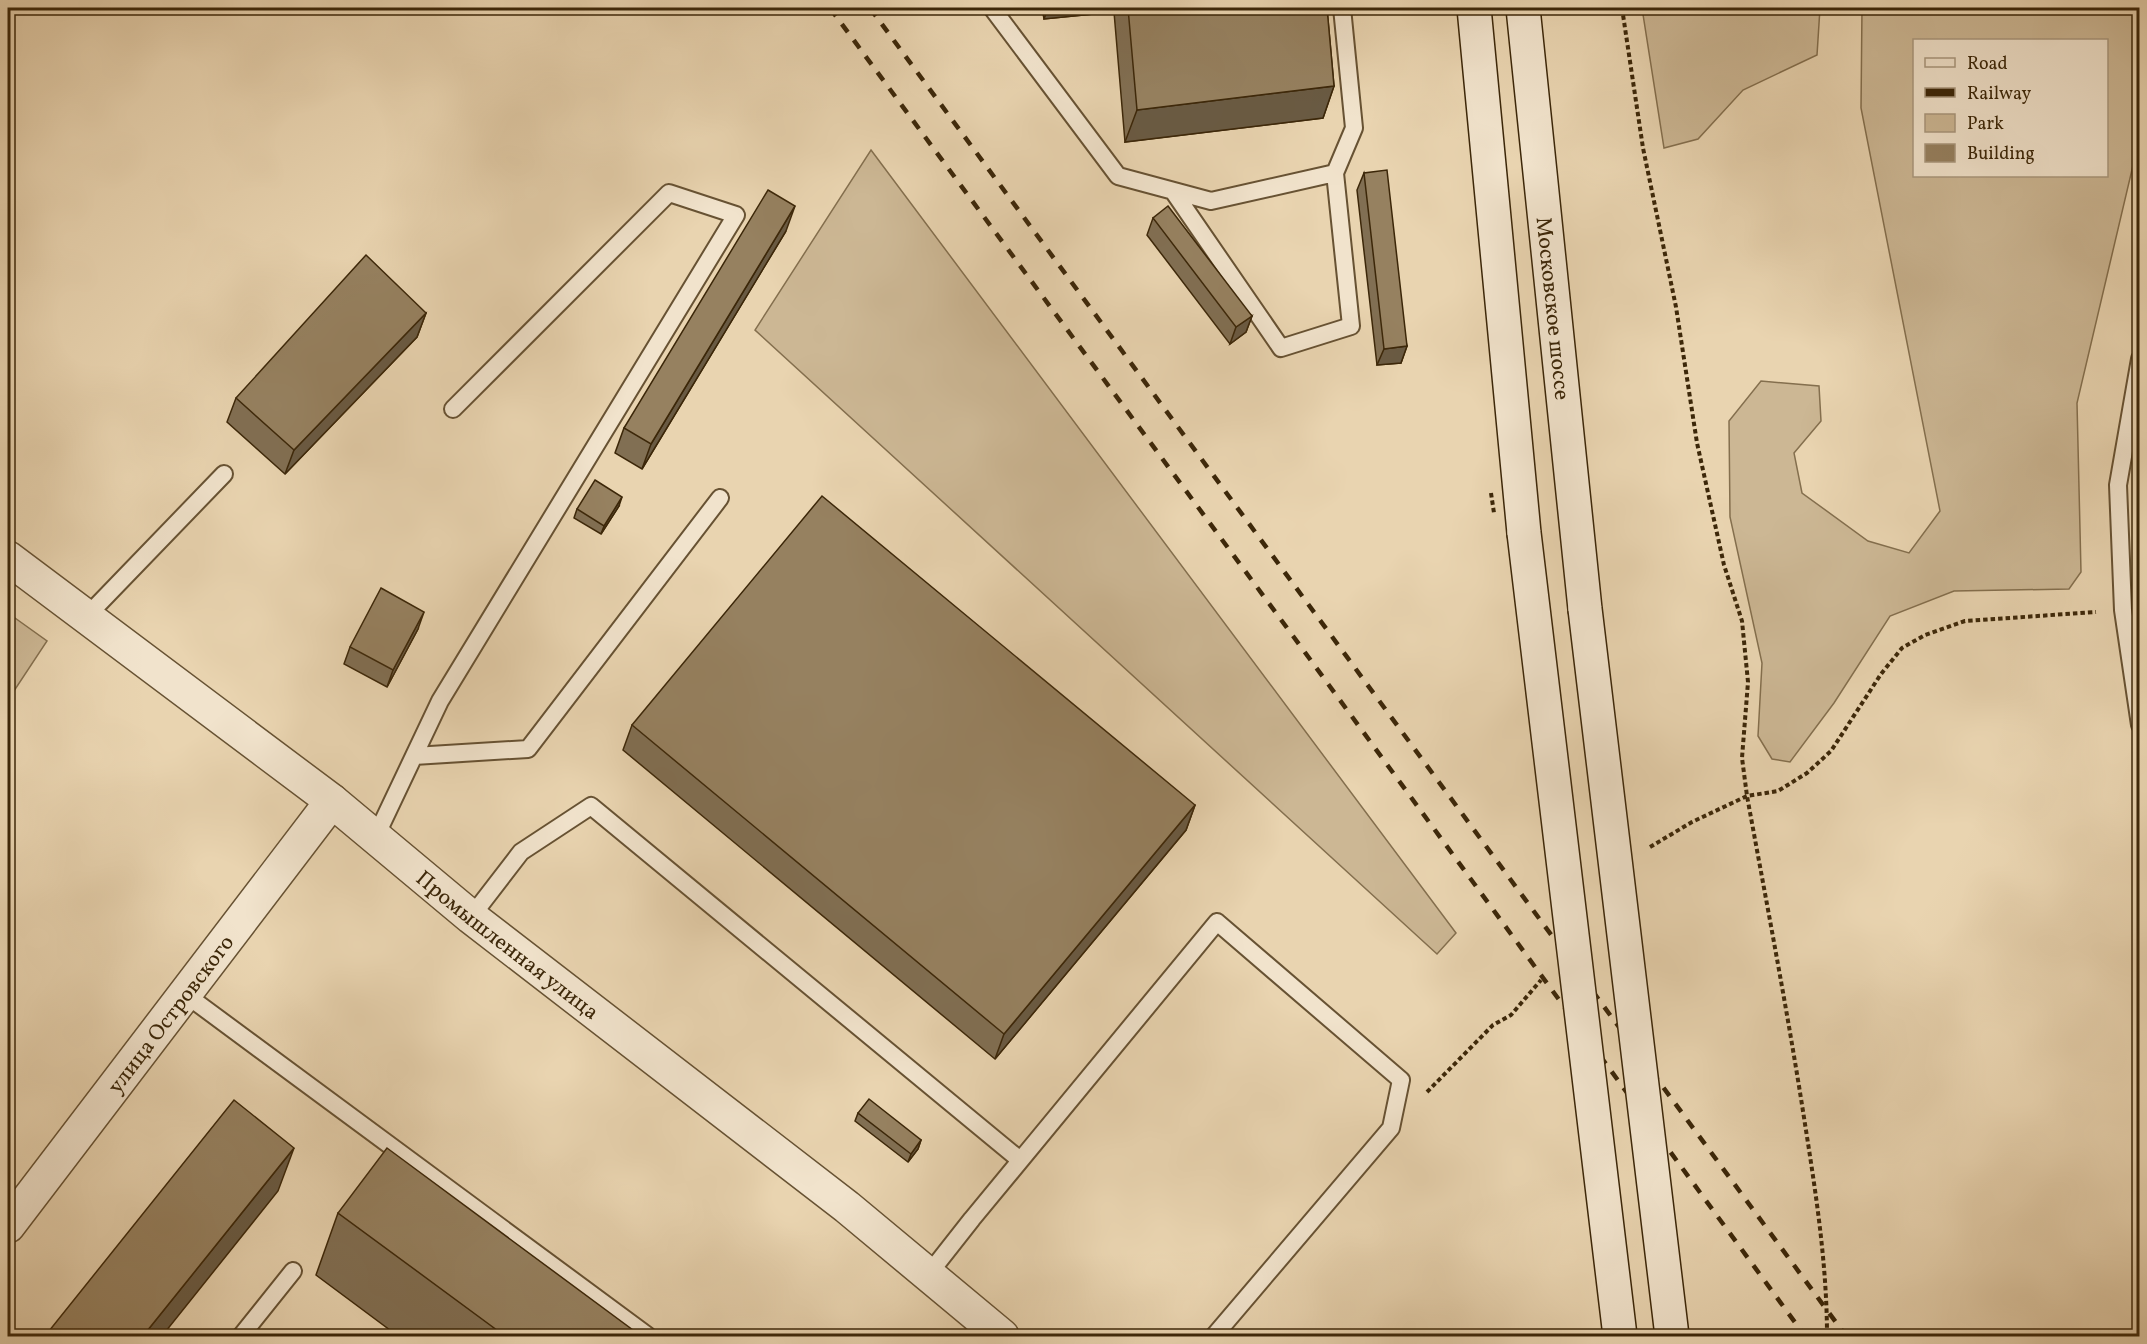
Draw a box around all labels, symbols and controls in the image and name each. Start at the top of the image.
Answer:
legend [1913,39,2108,177]
text: Road [1967,52,2008,77]
text: Railway [1967,82,2031,107]
text: Park [1967,112,2004,137]
text: Building [1967,142,2035,167]
street label: Московское шоссе [1527,216,1576,402]
street label: Промышленная улица [408,864,605,1028]
street label: улица Островского [101,929,242,1101]

